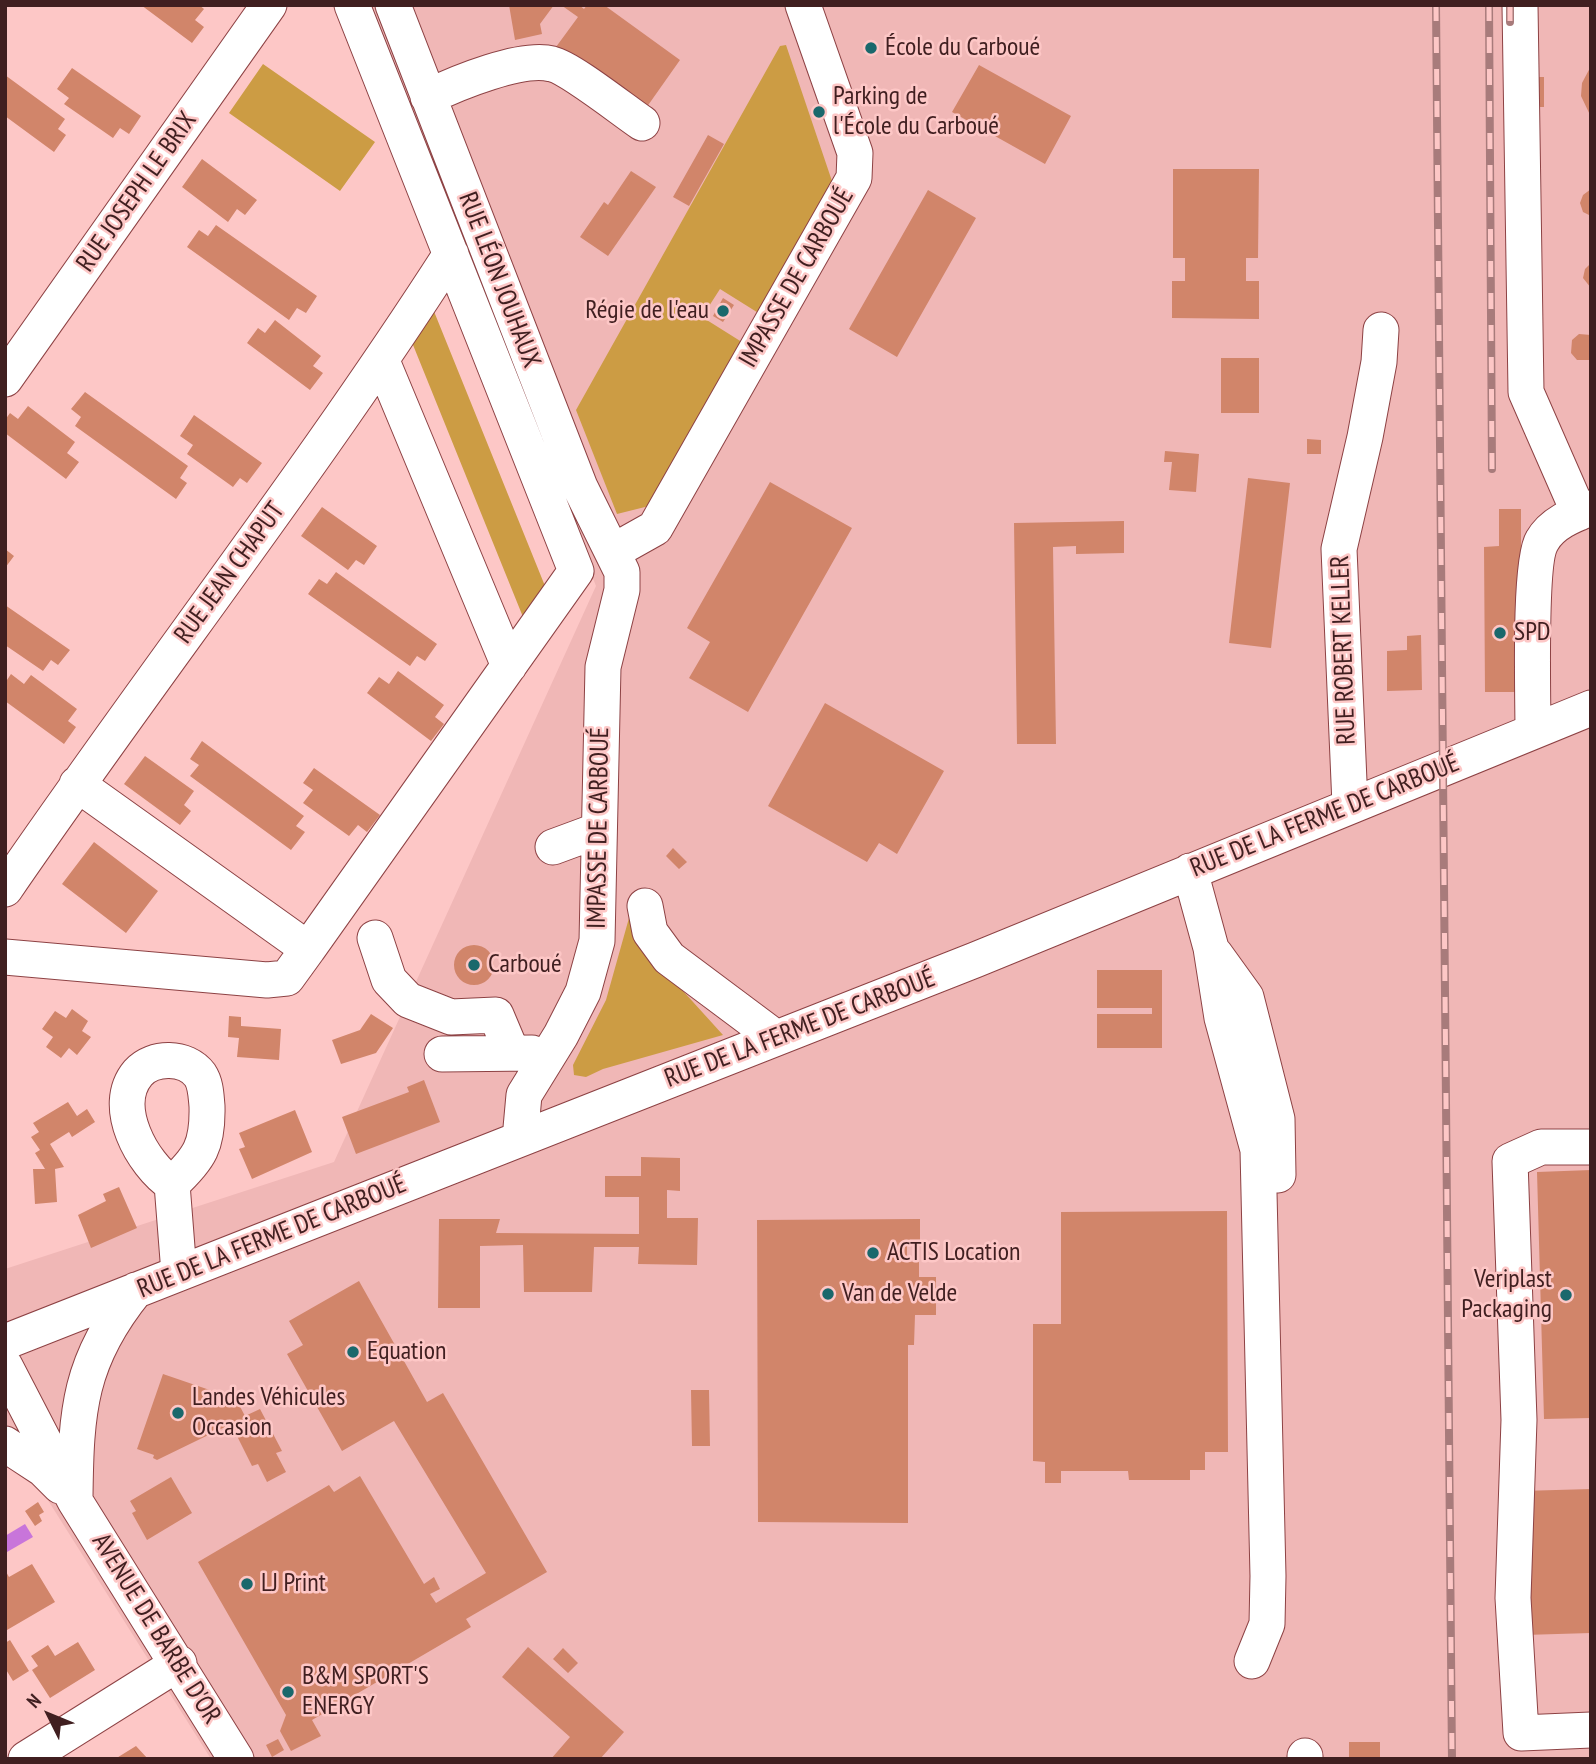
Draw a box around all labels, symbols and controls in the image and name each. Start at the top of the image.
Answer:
place label: École du Carboué [885,32,1040,64]
marker: École du Carboué [863,40,879,56]
place label: Parking de l'École du Carboué [833,81,999,142]
marker: Parking de l'École du Carboué [811,104,827,120]
street label: RUE JOSEPH LE BRIX [70,106,204,278]
street label: IMPASSE DE CARBOUÉ [733,183,861,373]
street label: RUE LÉON JOUHAUX [451,188,547,372]
place label: Régie de l'eau [585,295,709,327]
marker: Régie de l'eau [715,303,731,319]
street label: RUE JEAN CHAPUT [168,496,292,650]
street label: RUE ROBERT KELLER [1325,555,1363,745]
place label: SPD [1514,617,1551,649]
marker: SPD [1492,625,1508,641]
street label: IMPASSE DE CARBOUÉ [582,727,616,929]
street label: RUE DE LA FERME DE CARBOUÉ [1186,748,1464,884]
place label: Carboué [488,949,562,981]
marker: Carboué [466,957,482,973]
street label: RUE DE LA FERME DE CARBOUÉ [660,963,940,1095]
street label: RUE DE LA FERME DE CARBOUÉ [133,1169,411,1305]
place label: ACTIS Location [887,1237,1020,1269]
marker: ACTIS Location [865,1245,881,1261]
place label: Veriplast Packaging [1461,1264,1552,1326]
place label: Van de Velde [842,1278,957,1310]
marker: Van de Velde [820,1286,836,1302]
marker: Veriplast Packaging [1558,1287,1574,1303]
place label: Equation [367,1336,447,1368]
marker: Equation [345,1344,361,1360]
place label: Landes Véhicules Occasion [192,1382,345,1444]
marker: Landes Véhicules Occasion [170,1405,186,1421]
street label: AVENUE DE BARBE D'OR [85,1528,227,1730]
place label: LJ Print [261,1568,326,1600]
marker: LJ Print [239,1576,255,1592]
place label: B&M SPORT'S ENERGY [302,1661,429,1722]
north arrow [14,1680,84,1750]
marker: B&M SPORT'S ENERGY [280,1684,296,1700]
text: N [21,1689,46,1713]

